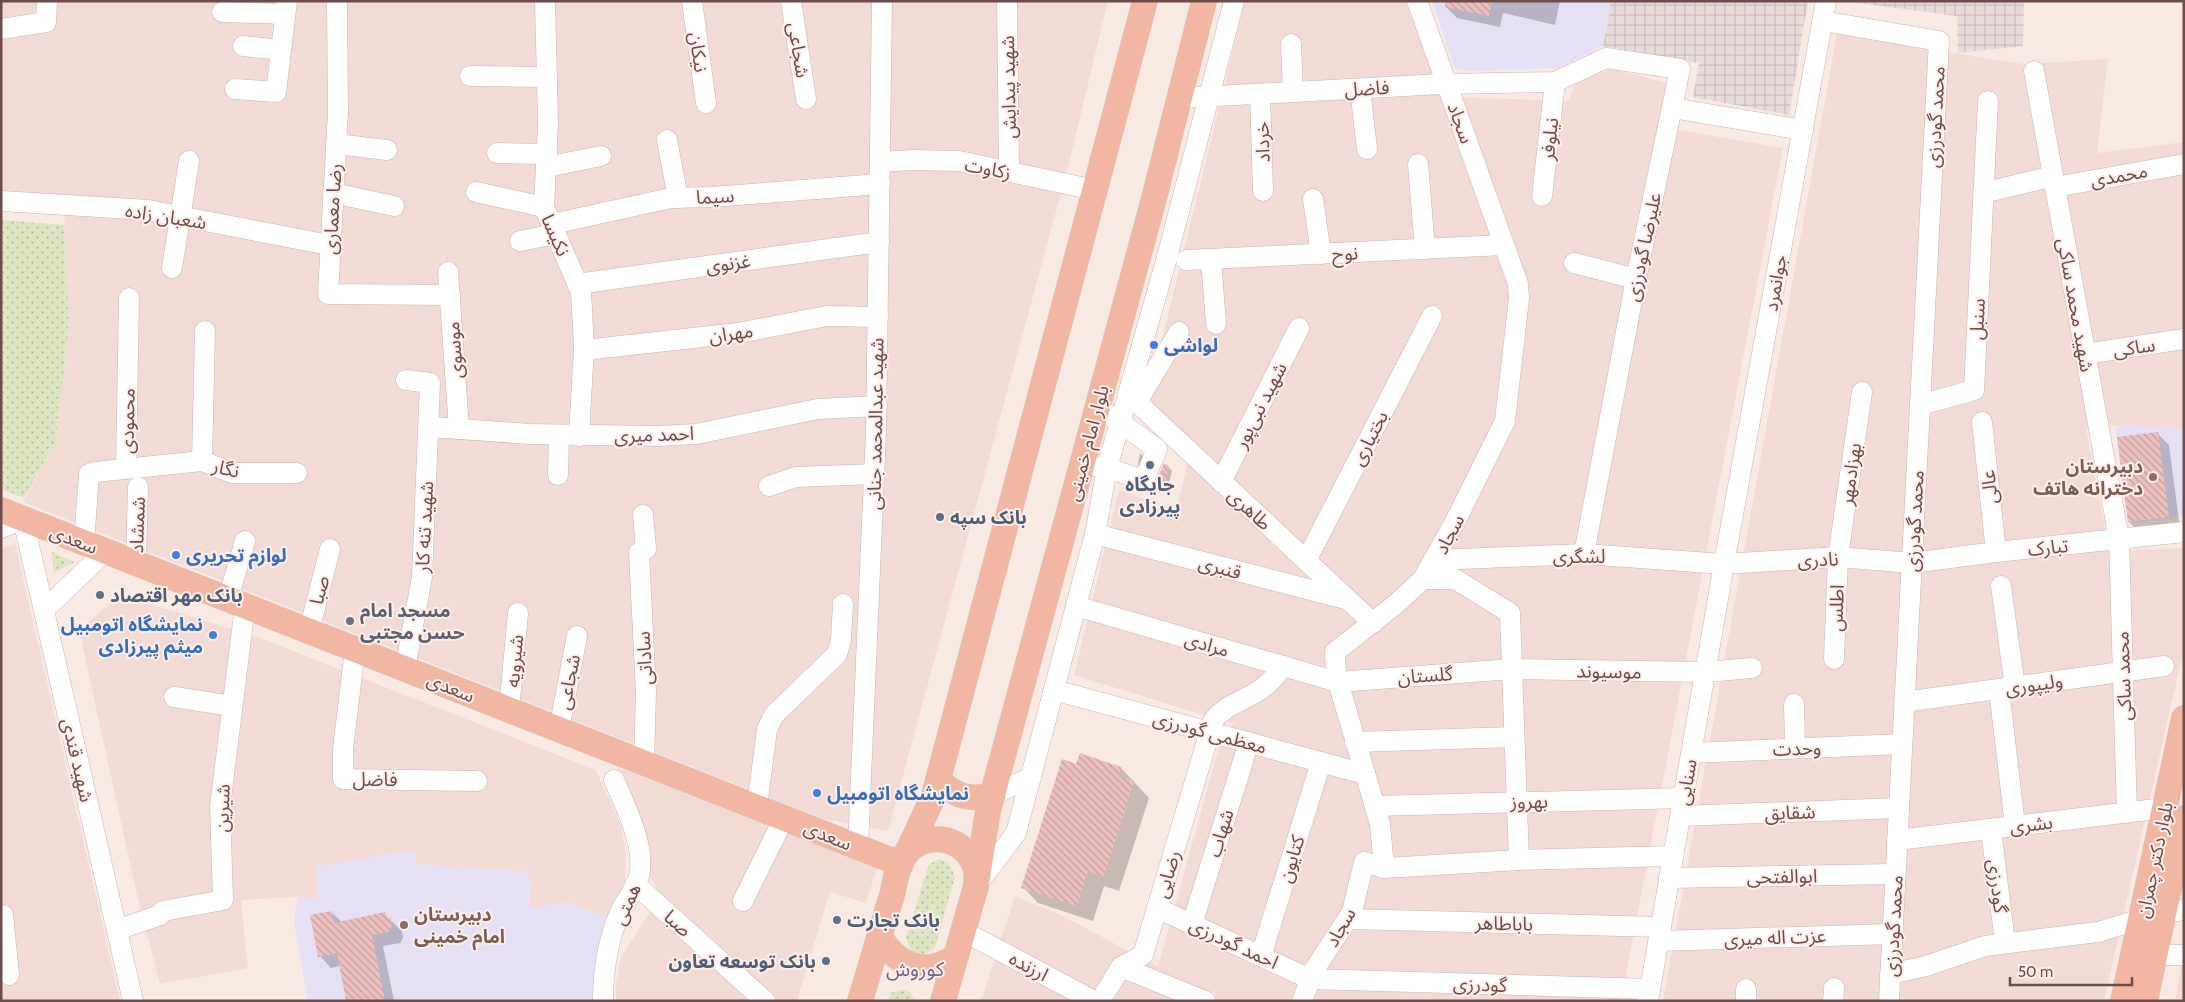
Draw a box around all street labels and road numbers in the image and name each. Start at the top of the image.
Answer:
street label: شجاعی [783,21,814,80]
street label: نیکان [684,30,713,74]
street label: شهید پیدایش [996,35,1022,139]
street label: محمد گودرزی [1921,66,1950,168]
street label: فاضل [1344,76,1390,101]
street label: سجاد [1443,100,1478,147]
street label: نیلوفر [1536,117,1563,163]
street label: خرداد [1250,121,1275,163]
street label: زکاوت [963,153,1013,184]
street label: محمدی [2089,159,2149,192]
street label: رضا معماری [319,163,346,255]
street label: سیما [695,184,735,209]
street label: علیرضا گودرزی [1621,191,1666,304]
street label: شعبان زاده [124,199,208,234]
street label: نکیسا [536,211,575,260]
street label: شهید محمد ساکی [2052,236,2099,374]
street label: نوح [1331,241,1359,268]
street label: غزنوی [704,249,752,278]
street label: جوانمرد [1759,253,1792,313]
street label: سنبل [1965,298,1990,341]
street label: مهران [708,319,755,348]
street label: موسوی [441,321,468,379]
street label: ساکی [2112,333,2157,362]
street label: شهید عبدالمحمد جنانی [862,338,889,510]
street label: شهید نبی‌پور [1229,358,1293,453]
street label: بلوار امام خمینی [1061,383,1117,504]
street label: محمودی [115,388,140,454]
street label: بختیاری [1346,407,1393,469]
street label: احمد میری [614,422,694,447]
street label: بهزادمهر [1835,442,1866,508]
street label: نگار [209,454,242,483]
street label: عالی [1976,469,2003,505]
street label: محمد گودرزی [1900,470,1929,572]
street label: شهید تنه کار [411,480,438,575]
street label: طاهری [1223,483,1276,535]
street label: شمشاد [125,496,150,554]
street label: سجاد [1430,510,1469,558]
street label: سعدی [47,520,101,559]
street label: تبارک [2027,534,2069,561]
street label: لشگری [1553,545,1605,568]
street label: نادری [1797,547,1839,572]
street label: قنبری [1196,551,1244,584]
street label: صبا [305,573,334,607]
street label: اطلس [1824,584,1849,632]
street label: مرادی [1182,627,1232,662]
street label: ساداتی [632,631,657,685]
street label: محمد ساکی [2110,631,2137,721]
street label: شیرویه [501,634,528,688]
street label: شجاعی [552,652,585,712]
street label: موسیوند [1576,659,1642,684]
street label: گلستان [1397,662,1455,689]
street label: سعدی [424,668,478,707]
street label: ولیپوری [2004,669,2065,701]
street label: معظمی گودرزی [1150,706,1269,759]
street label: شهید قندی [57,716,98,804]
street label: وحدت [1772,736,1822,761]
street label: سنایی [1671,757,1702,807]
street label: فاضل [352,768,398,791]
street label: شیرین [210,783,235,833]
street label: بهروز [1509,790,1548,813]
street label: شقایق [1764,800,1816,825]
street label: بلوار دکتر چمران [2131,800,2179,920]
street label: شهاب [1202,806,1239,860]
street label: بشری [2008,810,2054,839]
street label: سعدی [801,816,855,855]
street label: کتایون [1273,832,1310,886]
street label: رضایی [1150,848,1185,901]
street label: گودرزی [1983,858,2012,916]
street label: ابوالفتحی [1746,864,1818,889]
street label: محمد گودرزی [1879,875,1908,977]
street label: همتی [607,880,646,929]
street label: سجاد [1320,903,1361,951]
street label: صبا [659,905,696,942]
street label: باباطاهر [1474,911,1533,936]
street label: احمد گودرزی [1186,913,1282,974]
street label: عزت اله میری [1724,924,1827,951]
street label: ارزنده [1005,947,1052,986]
street label: گودرزی [1452,972,1509,997]

